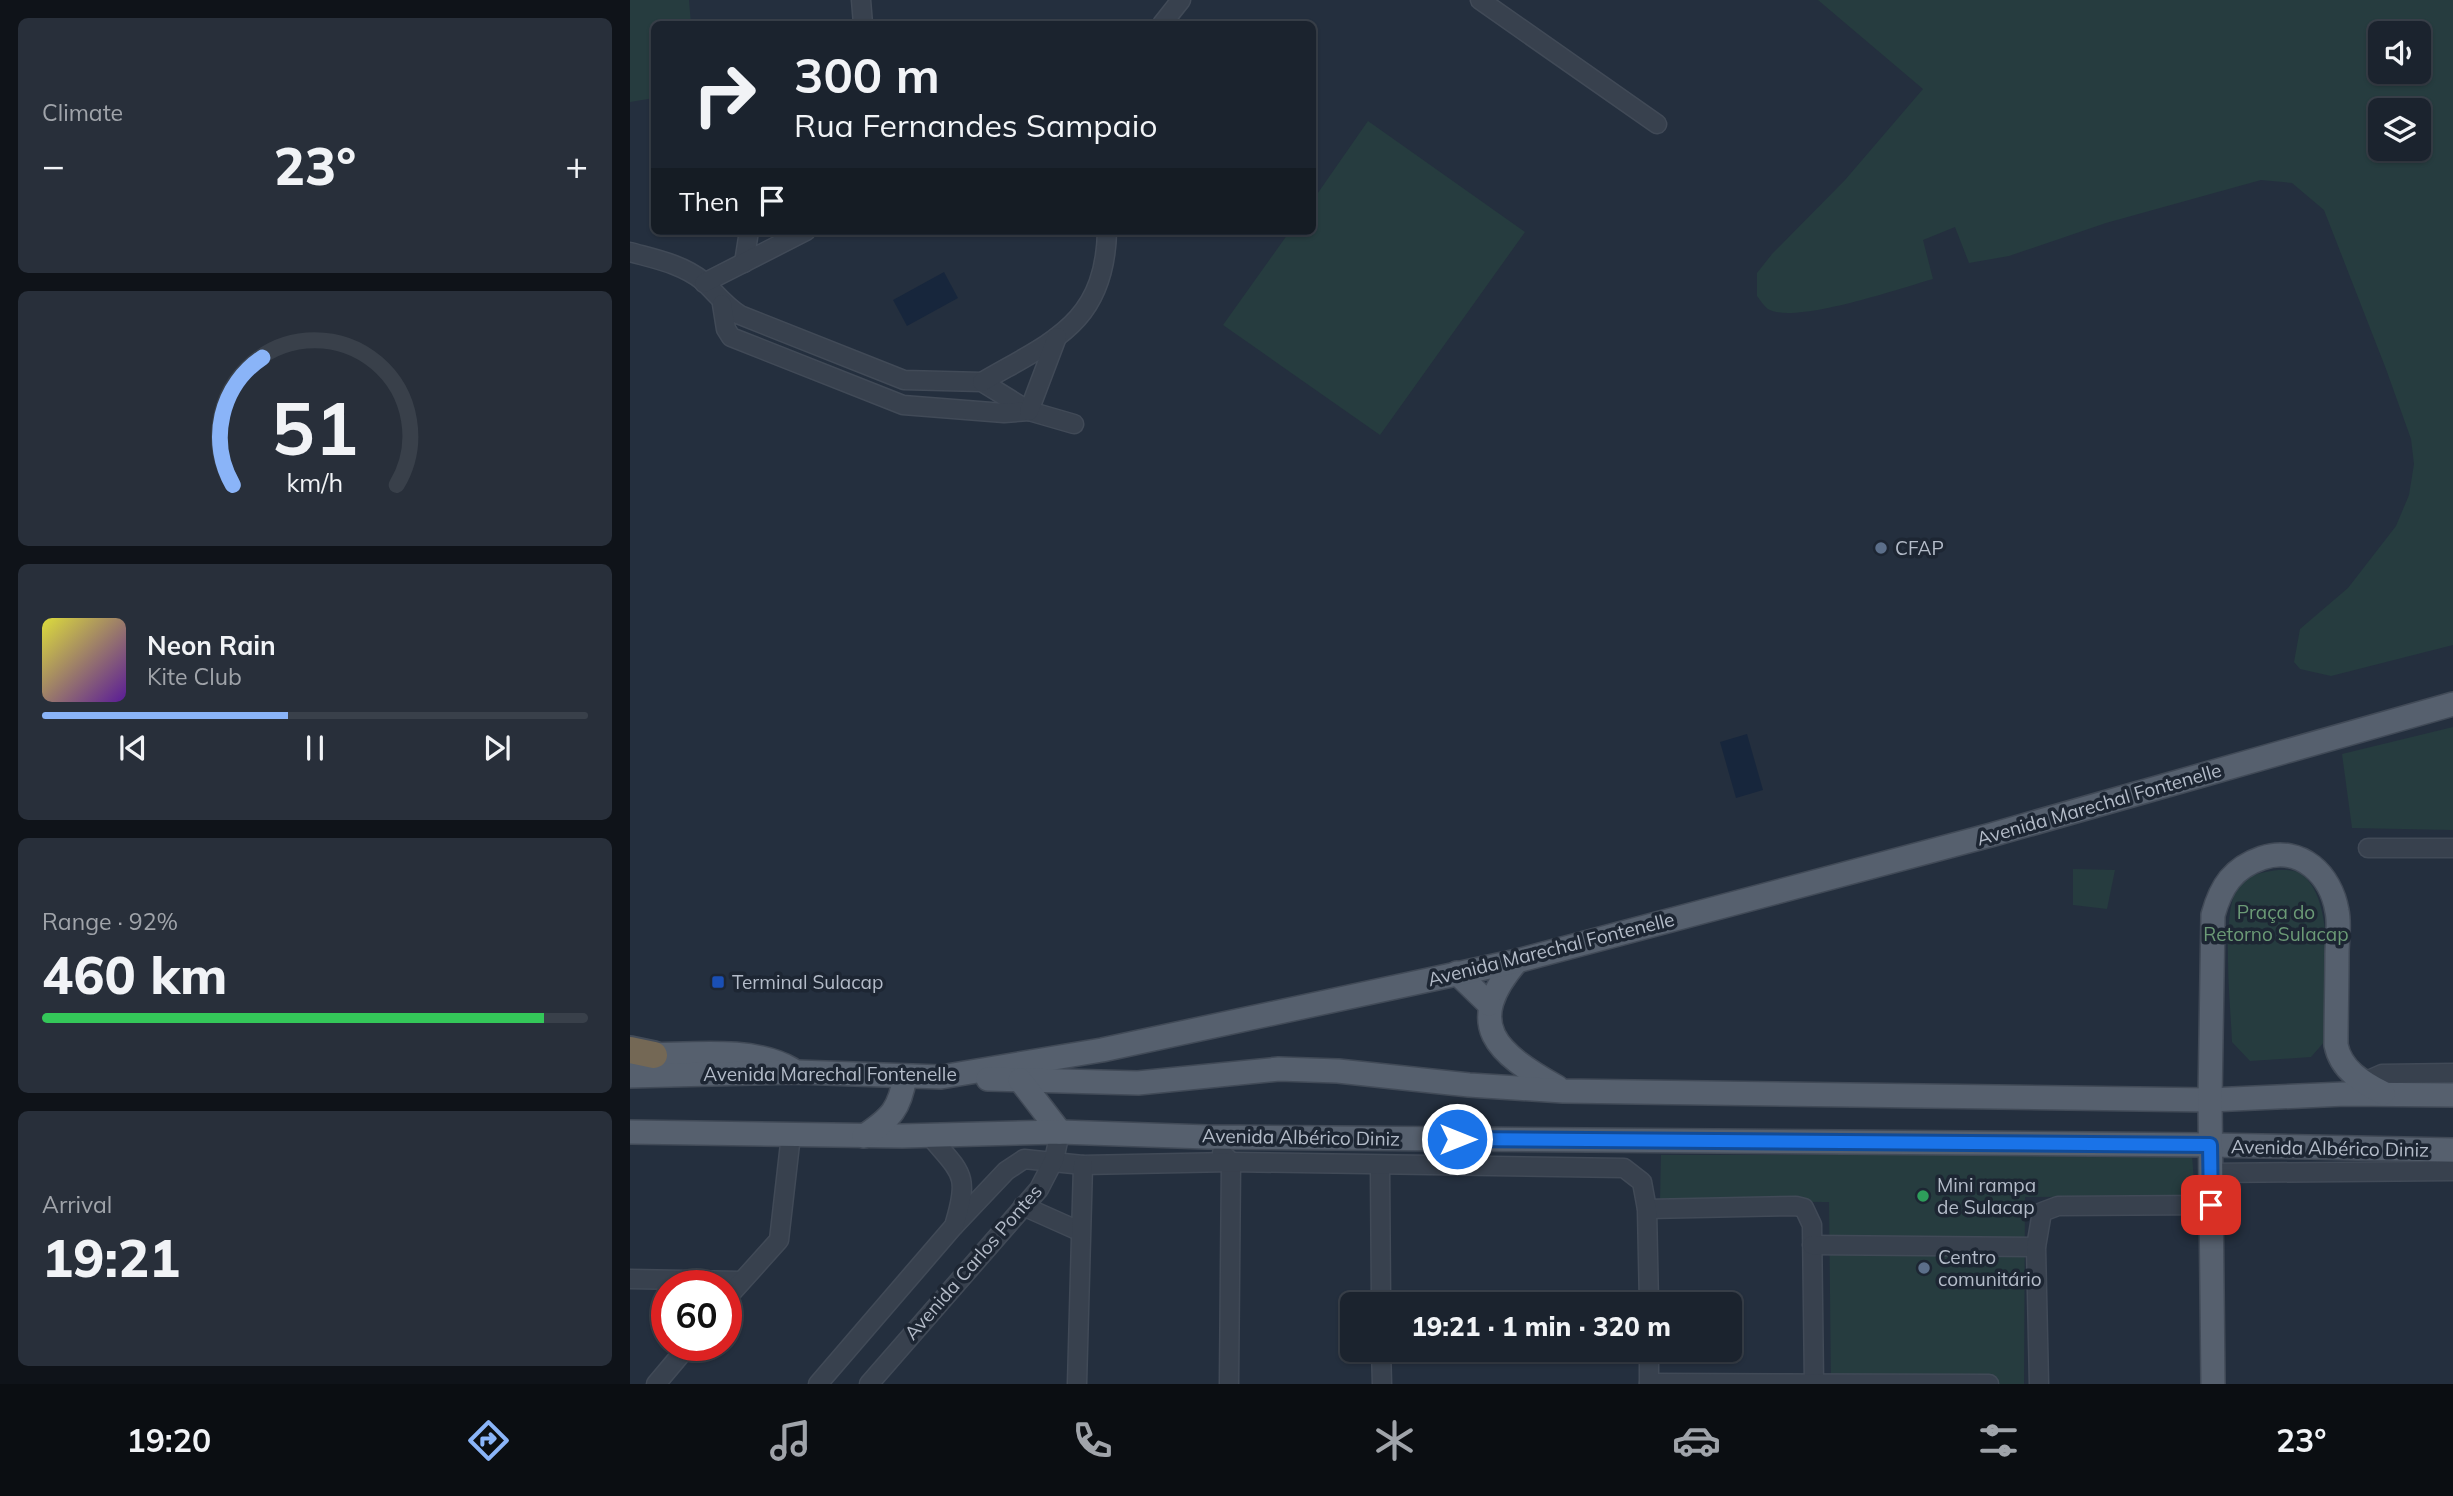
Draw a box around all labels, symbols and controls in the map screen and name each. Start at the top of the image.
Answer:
map controls [2368,21,2431,161]
button: sound [2368,21,2431,84]
text: 300 m [794,44,940,105]
icon: right [679,49,770,140]
text: Climate [42,98,123,127]
button: layers [2368,98,2431,161]
text: Rua Fernandes Sampaio [794,105,1158,145]
text: 23° [274,133,356,198]
text: − [42,141,65,189]
text: + [565,141,588,189]
icon: arrive [753,182,791,220]
text: Then [679,185,739,218]
text: 51 [271,382,359,473]
text: km/h [287,467,343,498]
place label: CFAP [1895,536,1944,560]
marker: CFAP [1873,540,1889,556]
text: Neon Rain [147,629,276,662]
text: Kite Club [147,662,242,691]
icon: previous [114,729,152,767]
icon: pause [296,729,334,767]
icon: next [478,729,516,767]
street label: Avenida Marechal Fontenelle [1974,758,2224,850]
park label: Praça do Retorno Sulacap [2203,900,2349,946]
text: Range · 92% [42,907,178,936]
street label: Avenida Marechal Fontenelle [1425,907,1677,991]
text: 460 km [42,942,227,1007]
place label: Terminal Sulacap [732,970,883,994]
marker: Terminal Sulacap [710,974,726,990]
street label: Avenida Marechal Fontenelle [703,1062,957,1086]
position arrow [1420,1102,1494,1176]
street label: Avenida Albérico Diniz [1202,1123,1400,1151]
street label: Avenida Albérico Diniz [2231,1134,2429,1162]
place label: Mini rampa de Sulacap [1937,1173,2036,1219]
pin [2181,1175,2241,1235]
street label: Avenida Carlos Pontes [899,1179,1047,1345]
icon: arrive [2192,1186,2230,1224]
marker: Mini rampa de Sulacap [1915,1188,1931,1204]
text: Arrival [42,1190,112,1219]
text: 19:21 [42,1225,180,1290]
place label: Centro comunitário [1938,1245,2042,1291]
marker: Centro comunitário [1916,1260,1932,1276]
speed limit sign: 60 [651,1270,742,1361]
text: 19:21 · 1 min · 320 m [1411,1310,1671,1343]
icon: directions [464,1416,513,1465]
icon: music [766,1416,815,1465]
icon: phone [1068,1416,1117,1465]
icon: climate [1370,1416,1419,1465]
icon: car [1672,1416,1721,1465]
icon: filters [1974,1416,2023,1465]
text: 19:20 [126,1420,211,1460]
text: 23° [2276,1420,2326,1460]

